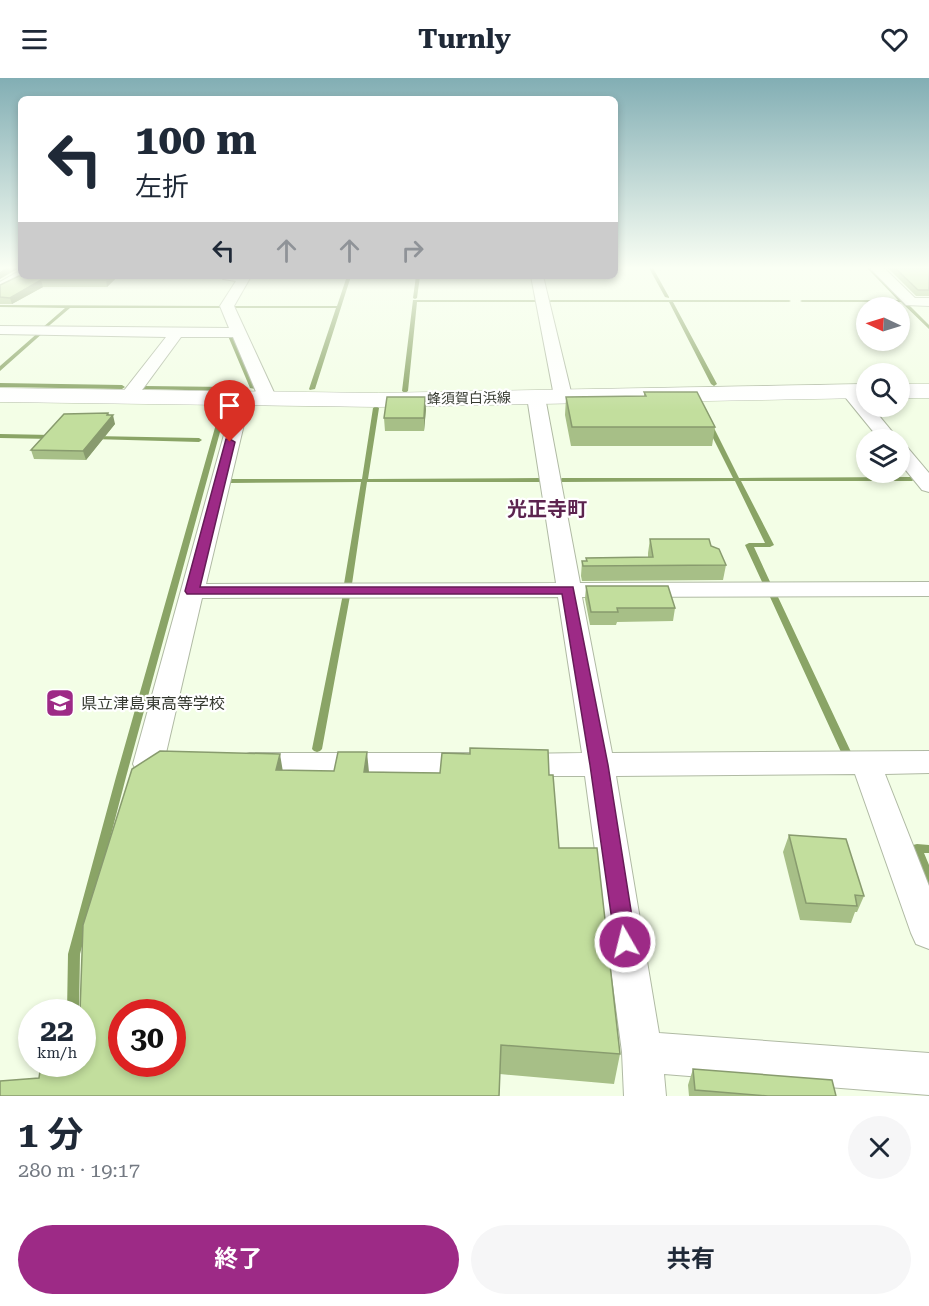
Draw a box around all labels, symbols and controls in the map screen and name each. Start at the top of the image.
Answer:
icon: menu [18,23,51,56]
text: Turnly [418,23,511,55]
icon: heart [878,23,911,56]
text: 100 m [135,115,257,164]
icon: left [36,120,114,198]
text: 左折 [135,171,189,203]
icon: left [207,234,240,267]
icon: ahead [270,234,303,267]
icon: ahead [333,234,366,267]
icon: right [396,234,429,267]
north arrow [856,297,910,351]
map controls [856,297,910,483]
button: search [856,363,910,417]
pin [204,380,255,442]
icon: arrive [213,389,246,422]
street label: 蜂須賀白浜線 [427,389,511,407]
button: layers [856,429,910,483]
district label: 光正寺町 [507,497,587,521]
school or university icon: 県立津島東高等学校 [44,687,76,719]
place label: 県立津島東高等学校 [81,694,225,713]
position arrow [593,910,657,974]
speed limit sign: 30 [108,999,186,1077]
text: 22 [40,1013,74,1048]
text: km/h [37,1044,77,1062]
text: 1 分 [18,1114,83,1156]
button: close [848,1116,911,1179]
text: 280 m · 19:17 [18,1158,140,1182]
button: 終了 [18,1225,459,1294]
button: 共有 [471,1225,911,1294]

